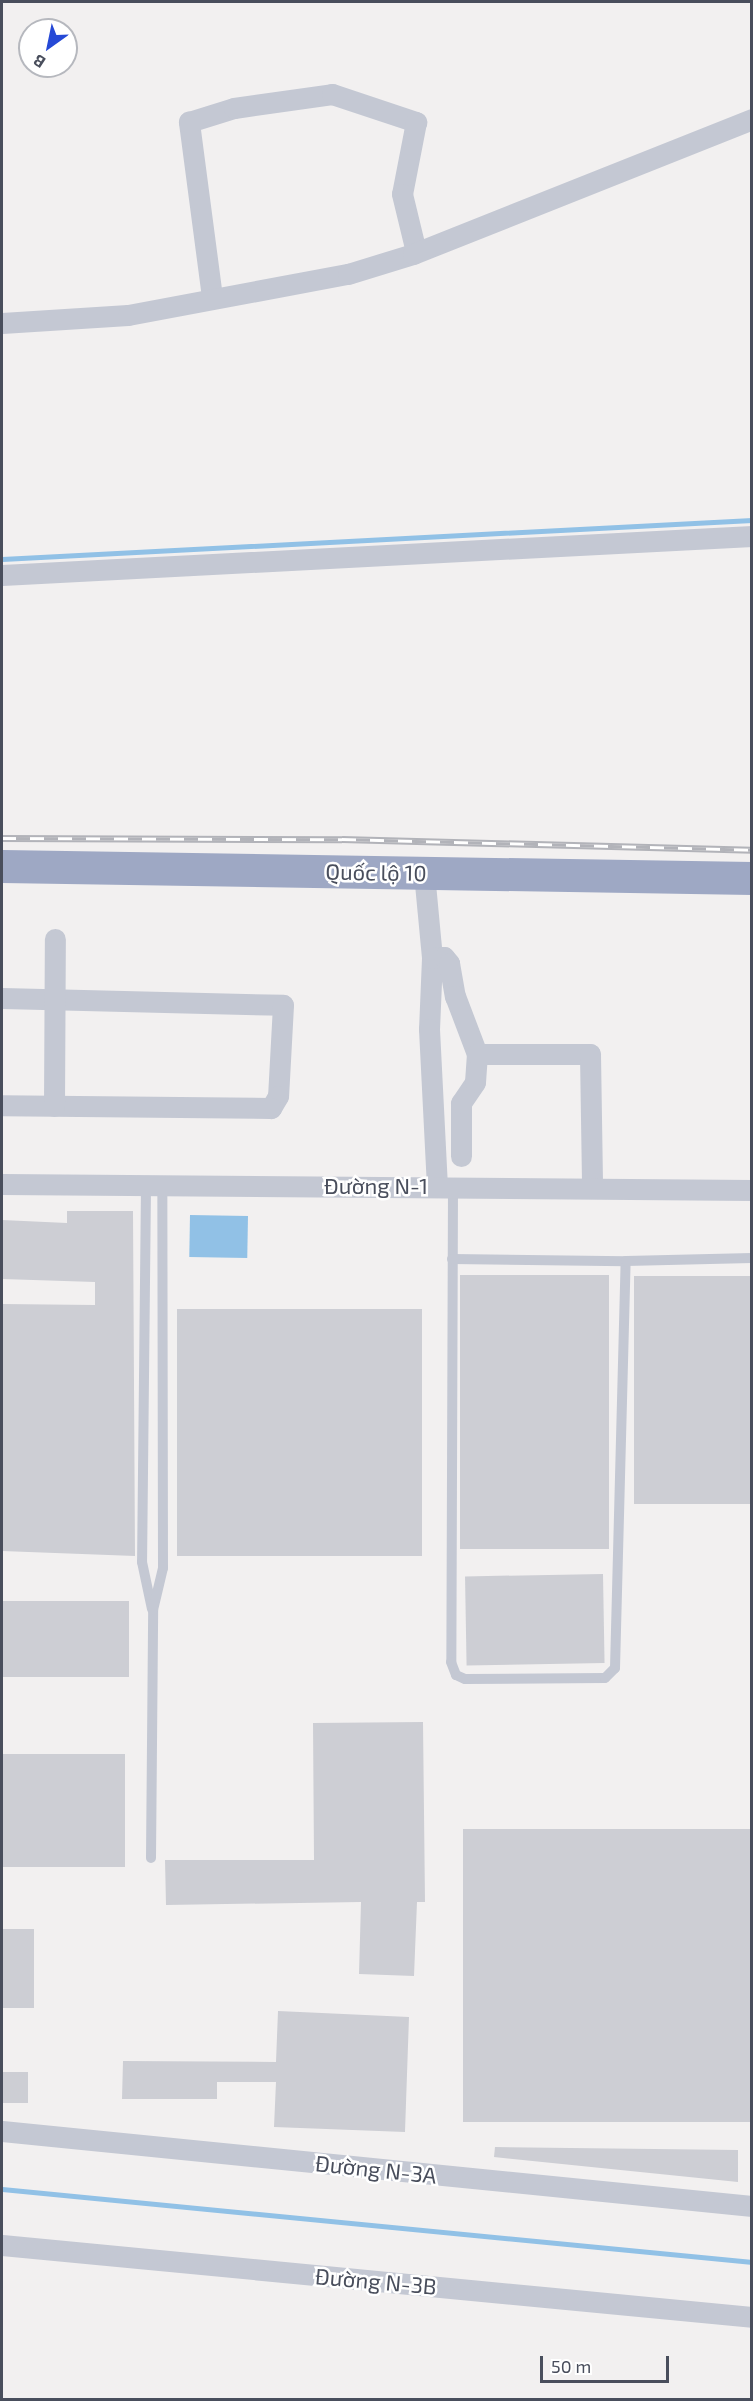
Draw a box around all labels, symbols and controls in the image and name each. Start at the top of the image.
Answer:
north arrow [18,18,78,78]
text: B [30,51,48,73]
street label: Quốc lộ 10 [325,858,427,886]
street label: Đường N-1 [324,1173,428,1199]
street label: Đường N-3A [314,2150,438,2188]
street label: Đường N-3B [314,2263,438,2299]
scale bar [543,2344,672,2382]
text: 50 m [551,2355,591,2377]

